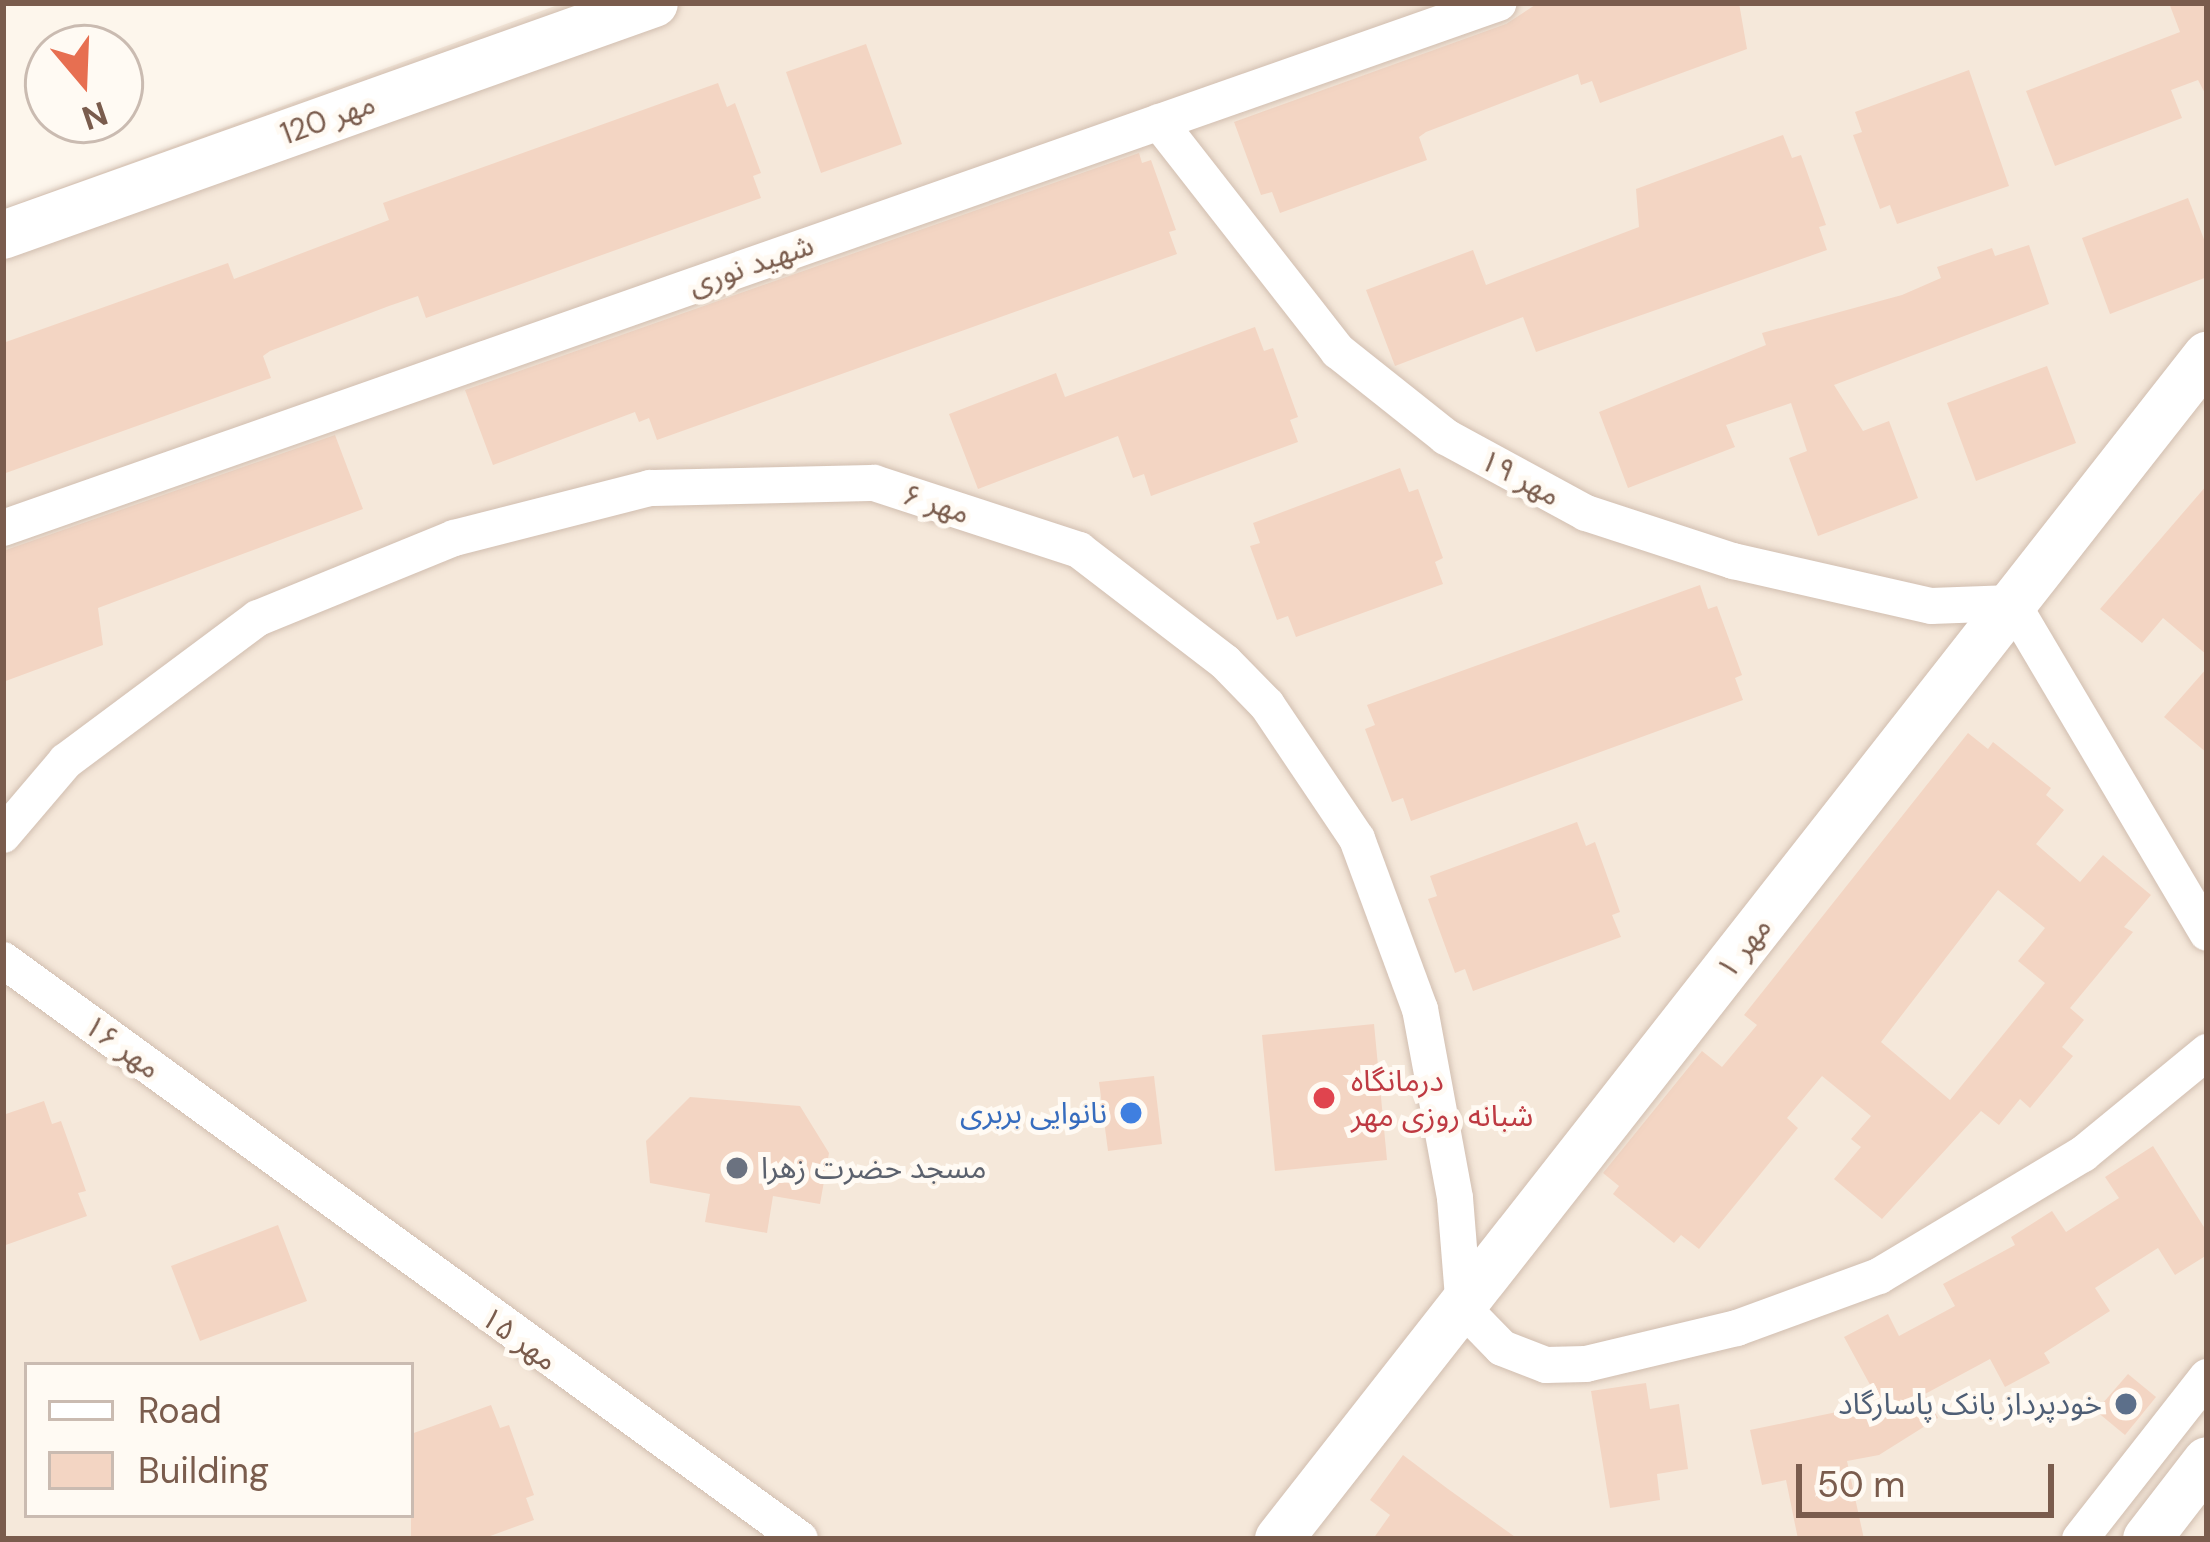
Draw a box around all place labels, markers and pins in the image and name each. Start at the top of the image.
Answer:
place label: درمانگاه شبانه روزی مهر [1351,1063,1533,1134]
marker: درمانگاه شبانه روزی مهر [1308,1082,1340,1114]
place label: نانوایی بربری [960,1095,1107,1131]
marker: نانوایی بربری [1118,1100,1144,1126]
place label: مسجد حضرت زهرا [761,1150,986,1186]
marker: مسجد حضرت زهرا [724,1155,750,1181]
place label: خودپرداز بانک پاسارگاد [1838,1386,2102,1422]
marker: خودپرداز بانک پاسارگاد [2113,1391,2139,1417]

